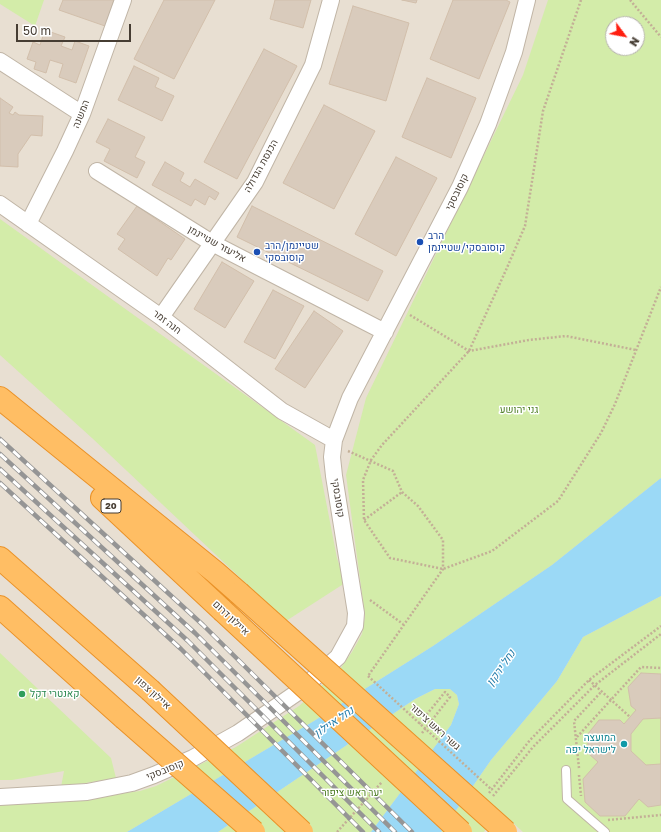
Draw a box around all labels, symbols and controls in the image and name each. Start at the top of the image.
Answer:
scale bar [18,16,133,42]
north arrow [605,16,645,56]
text: 50 m [23,23,51,38]
text: N [627,35,642,49]
street label: המשנה [70,98,92,130]
street label: הכנסת הגדולה [241,137,281,195]
street label: קוסובסקי [443,172,471,212]
street label: אליעזר שטיינמן [186,223,248,265]
place label: הרב קוסובסקי/שטיינמן [428,230,505,254]
marker: הרב קוסובסקי/שטיינמן [415,237,425,247]
place label: שטיינמן/הרב קוסובסקי [265,240,319,264]
marker: שטיינמן/הרב קוסובסקי [252,247,262,257]
street label: חנה זמר [150,307,184,337]
park label: גני יהושע [500,404,538,416]
street label: קוסובסקי [329,478,347,518]
road number: 20 [101,499,121,513]
street label: איילון דרום [210,598,252,638]
water label: נחל ירקון [484,647,518,689]
street label: איילון צפון [133,674,173,712]
place label: קאנטרי דקל [30,688,79,700]
marker: קאנטרי דקל [17,689,27,699]
street label: גשר ראש ציפור [407,701,463,753]
water label: נחל איילון [312,704,356,740]
place label: המועצה לישראל יפה [566,732,616,756]
marker: המועצה לישראל יפה [619,739,629,749]
street label: קוסובסקי [145,757,185,783]
park label: יער ראש ציפור [322,787,382,799]

